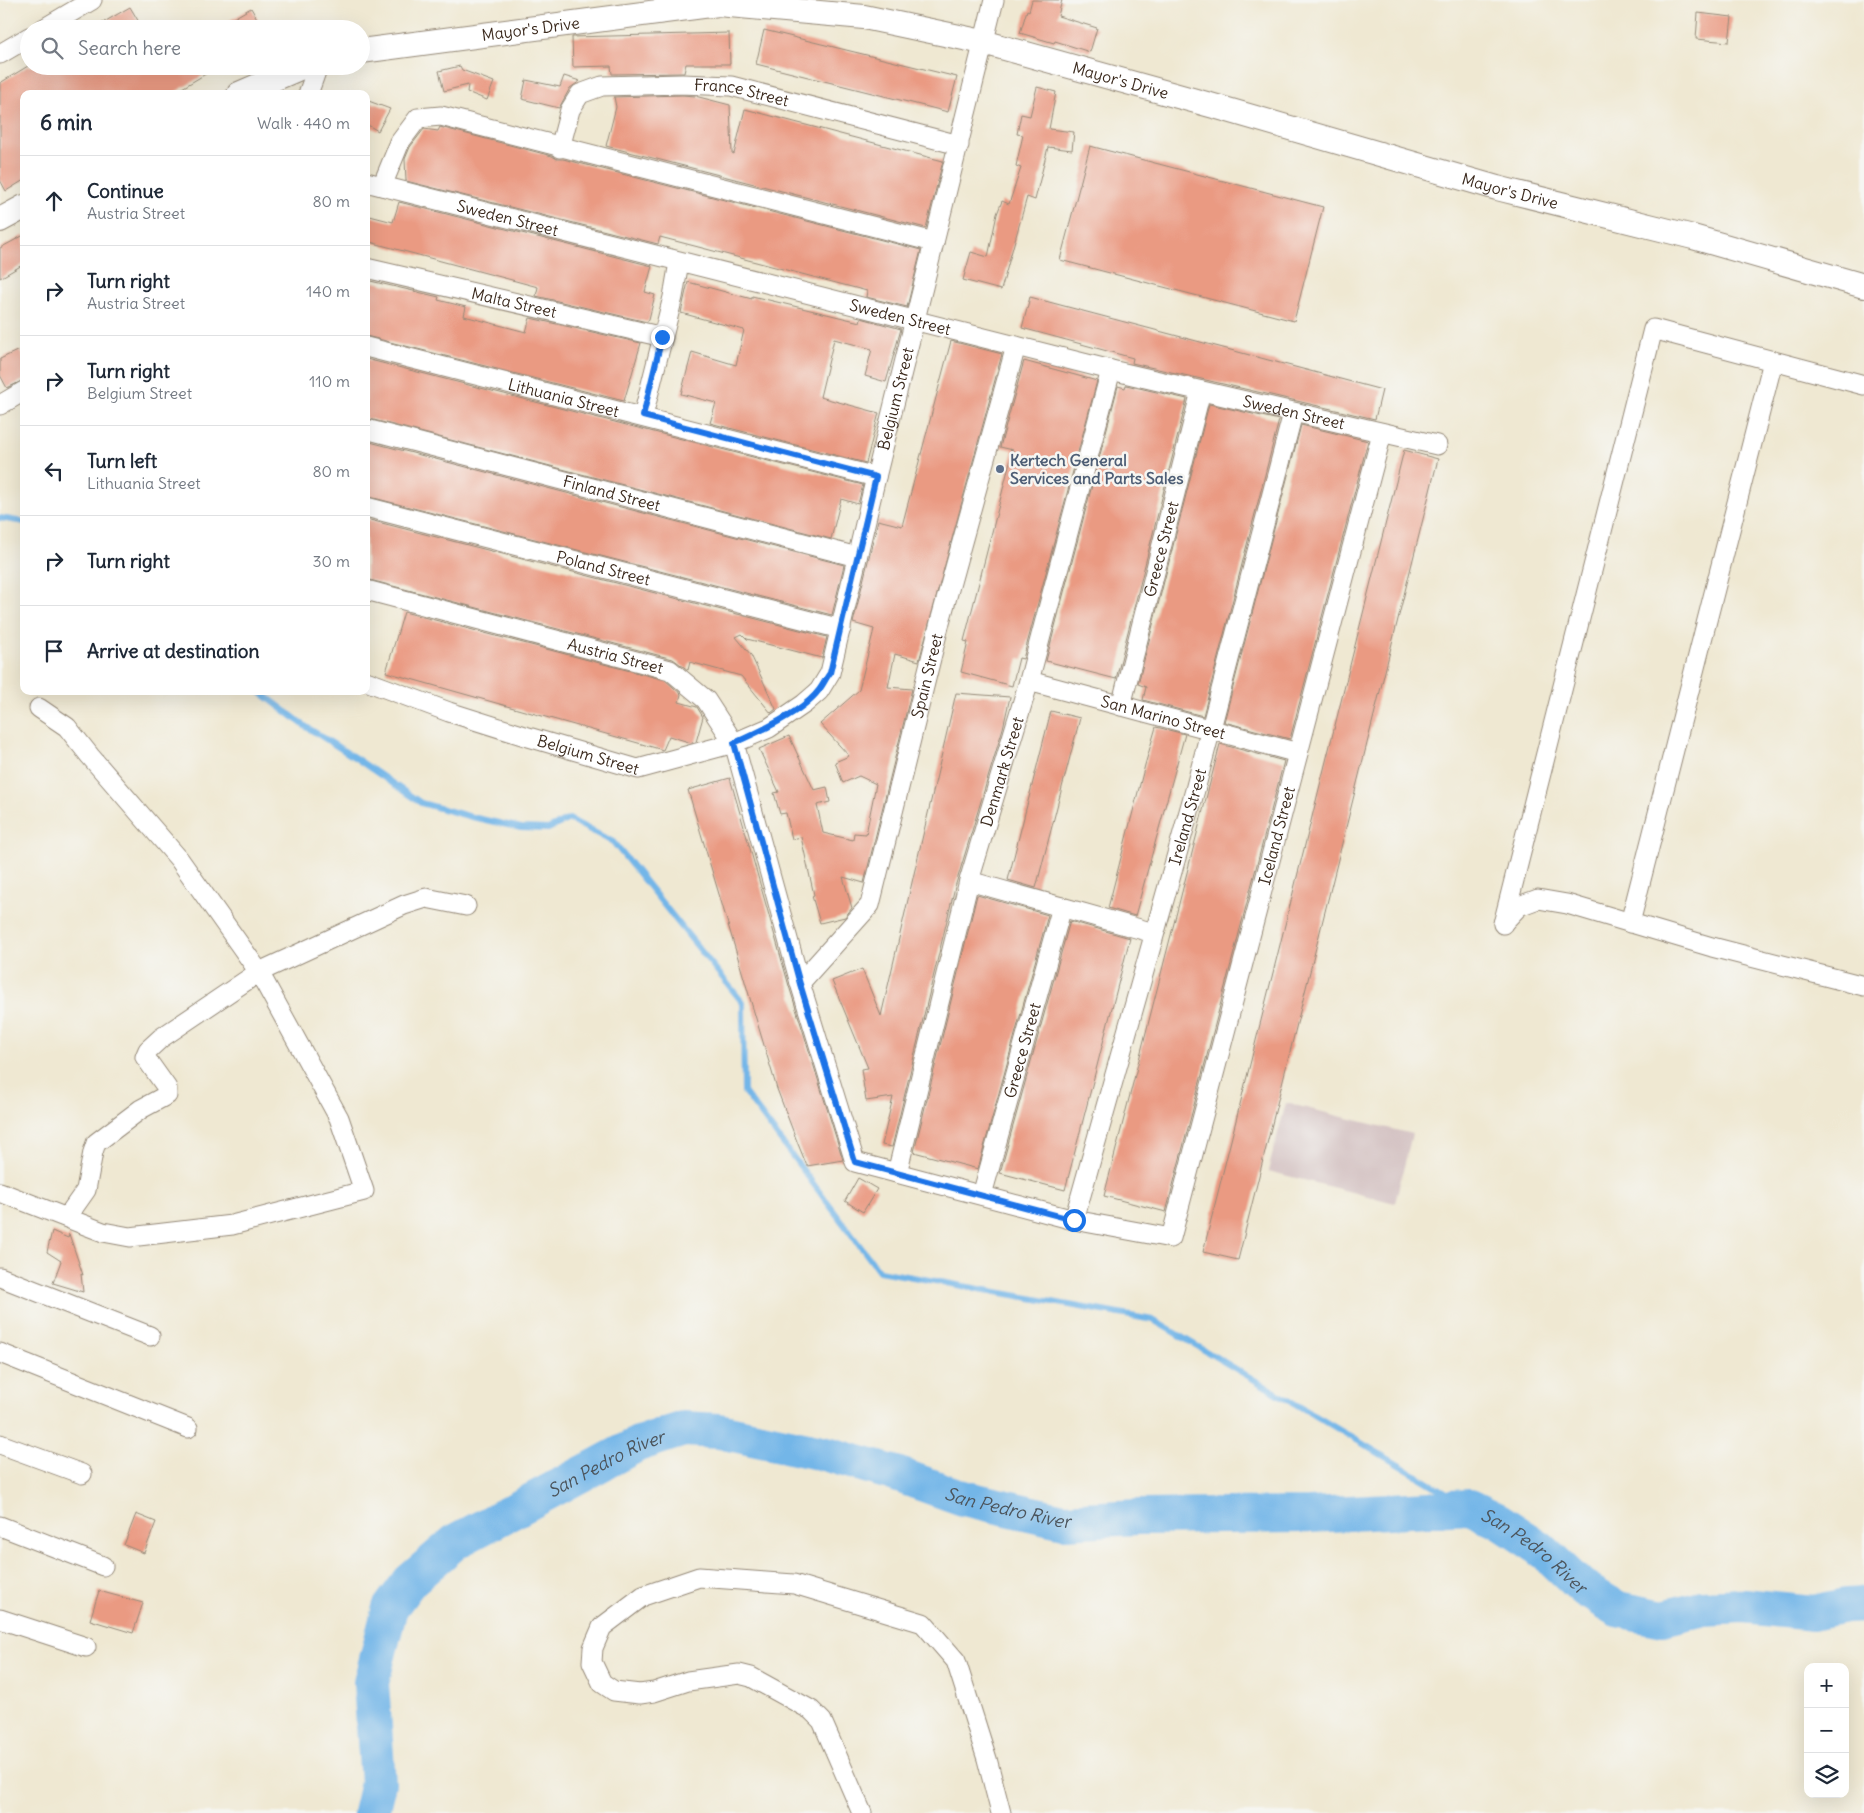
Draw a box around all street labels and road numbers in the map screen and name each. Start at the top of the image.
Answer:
street label: Mayor's Drive [480,12,581,45]
street label: Mayor's Drive [1070,57,1171,103]
street label: France Street [694,75,792,111]
street label: Mayor's Drive [1460,168,1560,213]
street label: Sweden Street [455,195,561,240]
street label: Malta Street [470,283,559,322]
street label: Sweden Street [848,294,954,339]
street label: Belgium Street [873,345,918,452]
street label: Lithuania Street [506,374,622,421]
street label: Sweden Street [1241,391,1347,434]
street label: Finland Street [561,471,663,516]
street label: Greece Street [1139,498,1183,599]
street label: Poland Street [554,546,653,590]
street label: Spain Street [907,631,947,720]
street label: Austria Street [565,633,666,678]
street label: San Marino Street [1099,691,1228,743]
street label: Denmark Street [976,714,1028,829]
street label: Belgium Street [535,730,642,779]
street label: Ireland Street [1164,766,1210,867]
street label: Iceland Street [1254,784,1299,887]
street label: Greece Street [999,1000,1045,1100]

